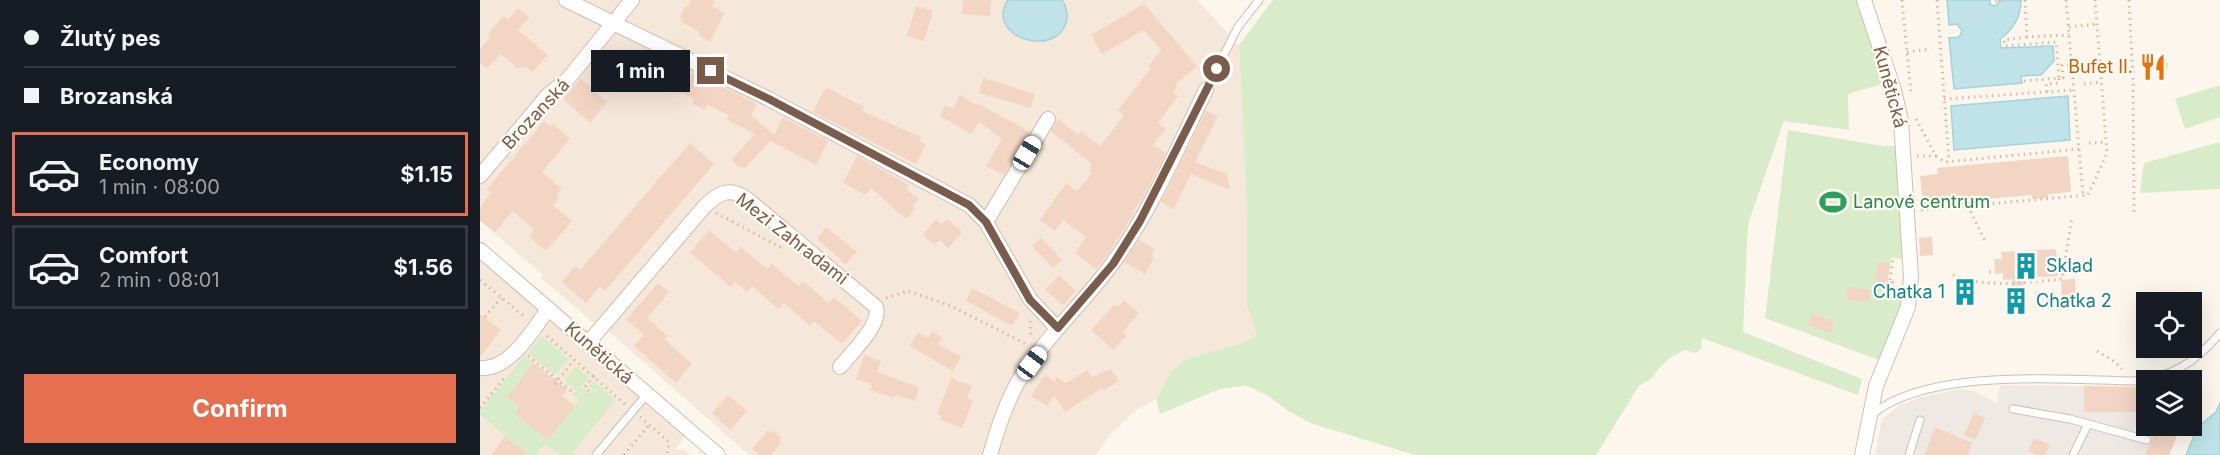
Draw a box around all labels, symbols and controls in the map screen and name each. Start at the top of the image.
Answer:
text: Žlutý pes [60,25,161,51]
street label: Kunětická [1869,44,1911,130]
callout: 1 min [591,50,690,92]
restaurant icon: Bufet II. [2138,52,2168,82]
route start [1203,55,1230,82]
place label: Bufet II. [2068,56,2133,77]
route end [697,57,724,84]
text: 1 min [616,59,665,83]
street label: Brozanská [498,74,574,153]
text: Brozanská [60,83,173,109]
car [1010,133,1044,173]
icon: car [27,147,81,201]
text: Economy [99,149,199,175]
text: $1.15 [400,161,453,187]
text: 1 min · 08:00 [99,175,220,199]
sports icon: Lanové centrum [1818,187,1848,217]
street label: Mezi Zahradami [732,188,852,289]
place label: Lanové centrum [1853,191,1990,212]
icon: car [27,240,81,294]
text: Comfort [99,242,188,268]
building icon: Sklad [2011,251,2041,281]
text: $1.56 [394,254,453,280]
place label: Sklad [2046,255,2093,276]
text: 2 min · 08:01 [99,268,220,292]
building icon: Chatka 1 [1950,277,1980,307]
place label: Chatka 1 [1873,281,1945,302]
building icon: Chatka 2 [2001,286,2031,316]
place label: Chatka 2 [2036,290,2112,311]
map controls [2136,292,2202,436]
button: locate [2136,292,2202,358]
street label: Kunětická [561,317,638,388]
car [1014,343,1050,383]
button: layers [2136,370,2202,436]
button: Confirm [24,374,456,443]

